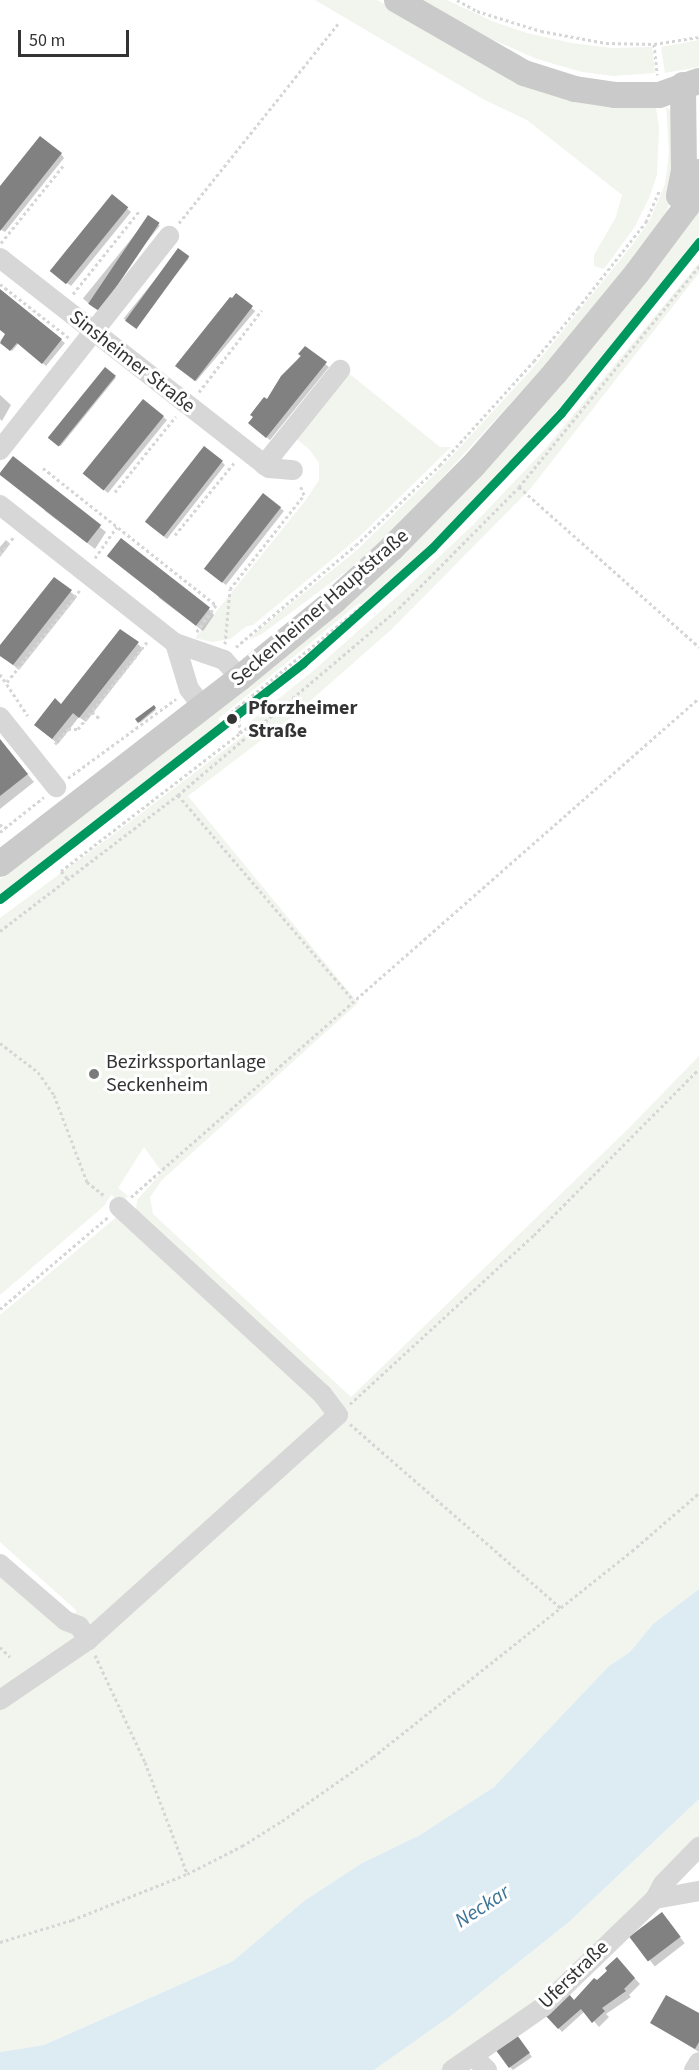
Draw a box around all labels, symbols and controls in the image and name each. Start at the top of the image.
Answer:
scale bar [21,18,132,56]
text: 50 m [29,28,65,53]
street label: Sinsheimer Straße [64,305,200,419]
street label: Seckenheimer Hauptstraße [226,524,414,692]
place label: Pforzheimer Straße [248,696,357,743]
marker: Pforzheimer Straße [221,708,243,730]
place label: Bezirkssportanlage Seckenheim [106,1050,266,1097]
marker: Bezirkssportanlage Seckenheim [87,1067,101,1081]
water label: Neckar [450,1879,514,1933]
street label: Uferstraße [534,1936,614,2014]

